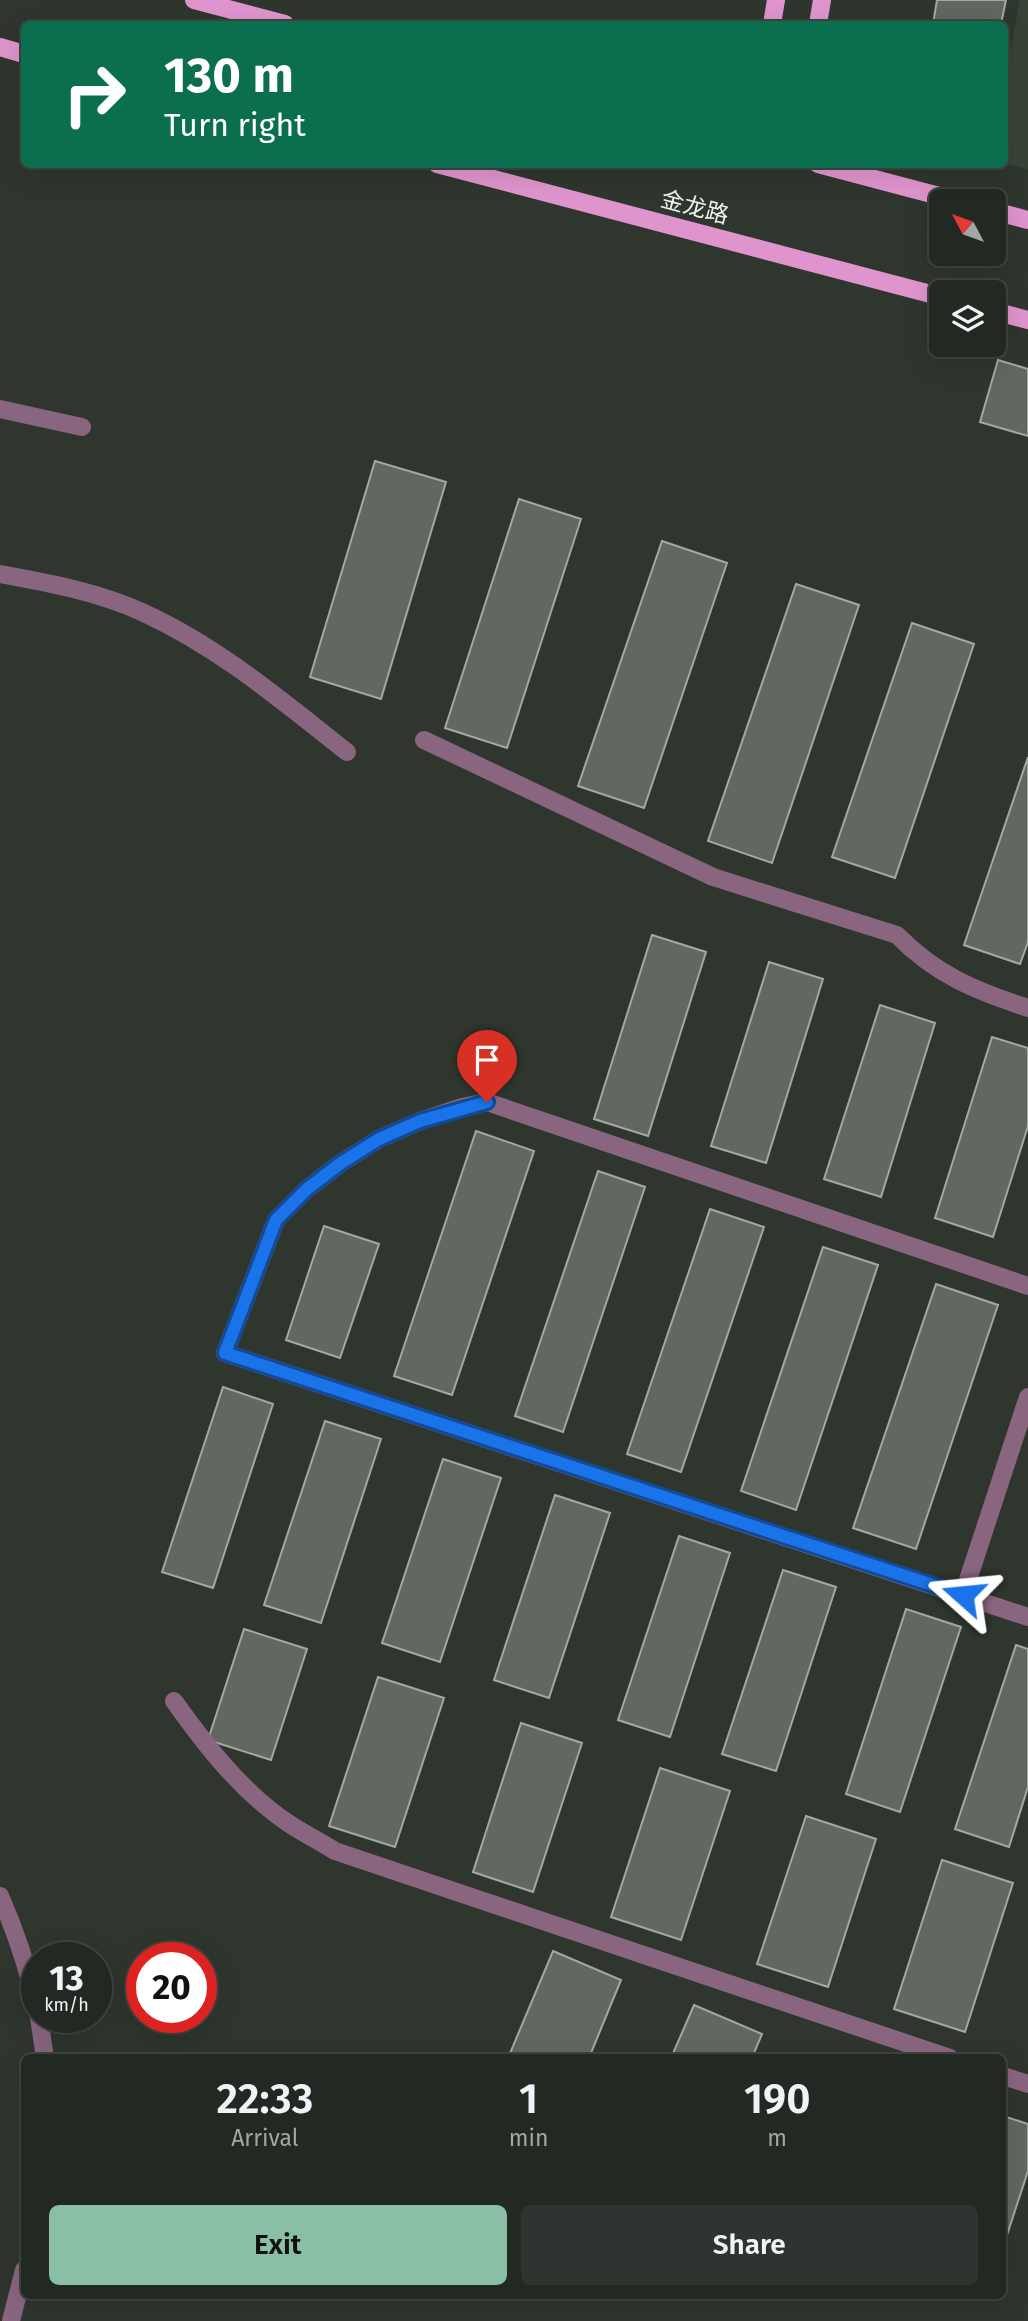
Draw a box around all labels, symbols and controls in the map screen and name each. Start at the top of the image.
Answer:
text: 130 m [164,46,294,105]
icon: right [49,49,140,140]
text: Turn right [164,106,306,144]
street label: 金龙路 [658,185,732,229]
north arrow [929,189,1006,266]
map controls [929,189,1006,357]
button: layers [929,280,1006,357]
pin [457,1030,517,1102]
icon: arrive [468,1041,506,1079]
position arrow [926,1558,1000,1632]
speed limit sign: 20 [126,1942,217,2033]
text: 13 [49,1957,84,1999]
text: km/h [44,1994,89,2016]
text: 22:33 [216,2074,313,2124]
text: 1 [519,2074,538,2124]
text: 190 [744,2074,811,2124]
text: Arrival [231,2124,299,2152]
text: min [509,2124,548,2152]
text: m [767,2124,787,2152]
button: Exit [49,2205,507,2285]
button: Share [521,2205,978,2285]

